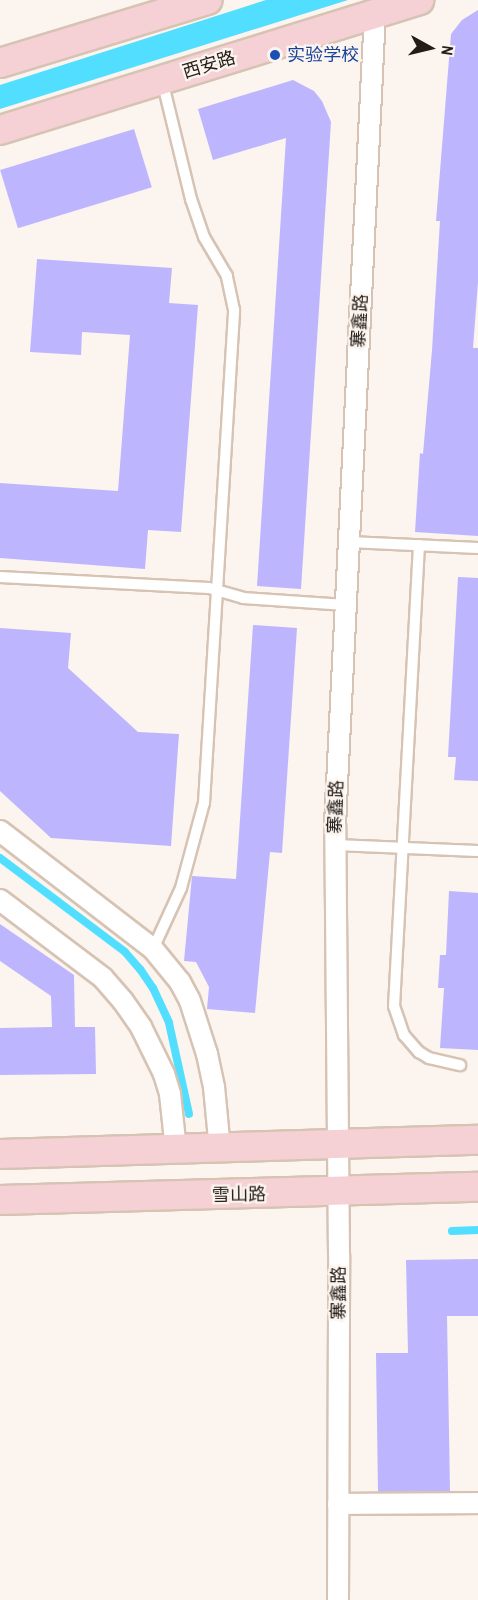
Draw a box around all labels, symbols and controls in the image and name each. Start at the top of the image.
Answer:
north arrow [400,18,460,78]
place label: 实验学校 [287,44,359,66]
text: N [436,44,459,57]
street label: 西安路 [180,47,238,83]
marker: 实验学校 [268,48,282,62]
street label: 寨鑫路 [348,293,372,349]
street label: 寨鑫路 [324,780,348,834]
street label: 雪山路 [212,1184,266,1206]
street label: 寨鑫路 [328,1266,350,1320]

